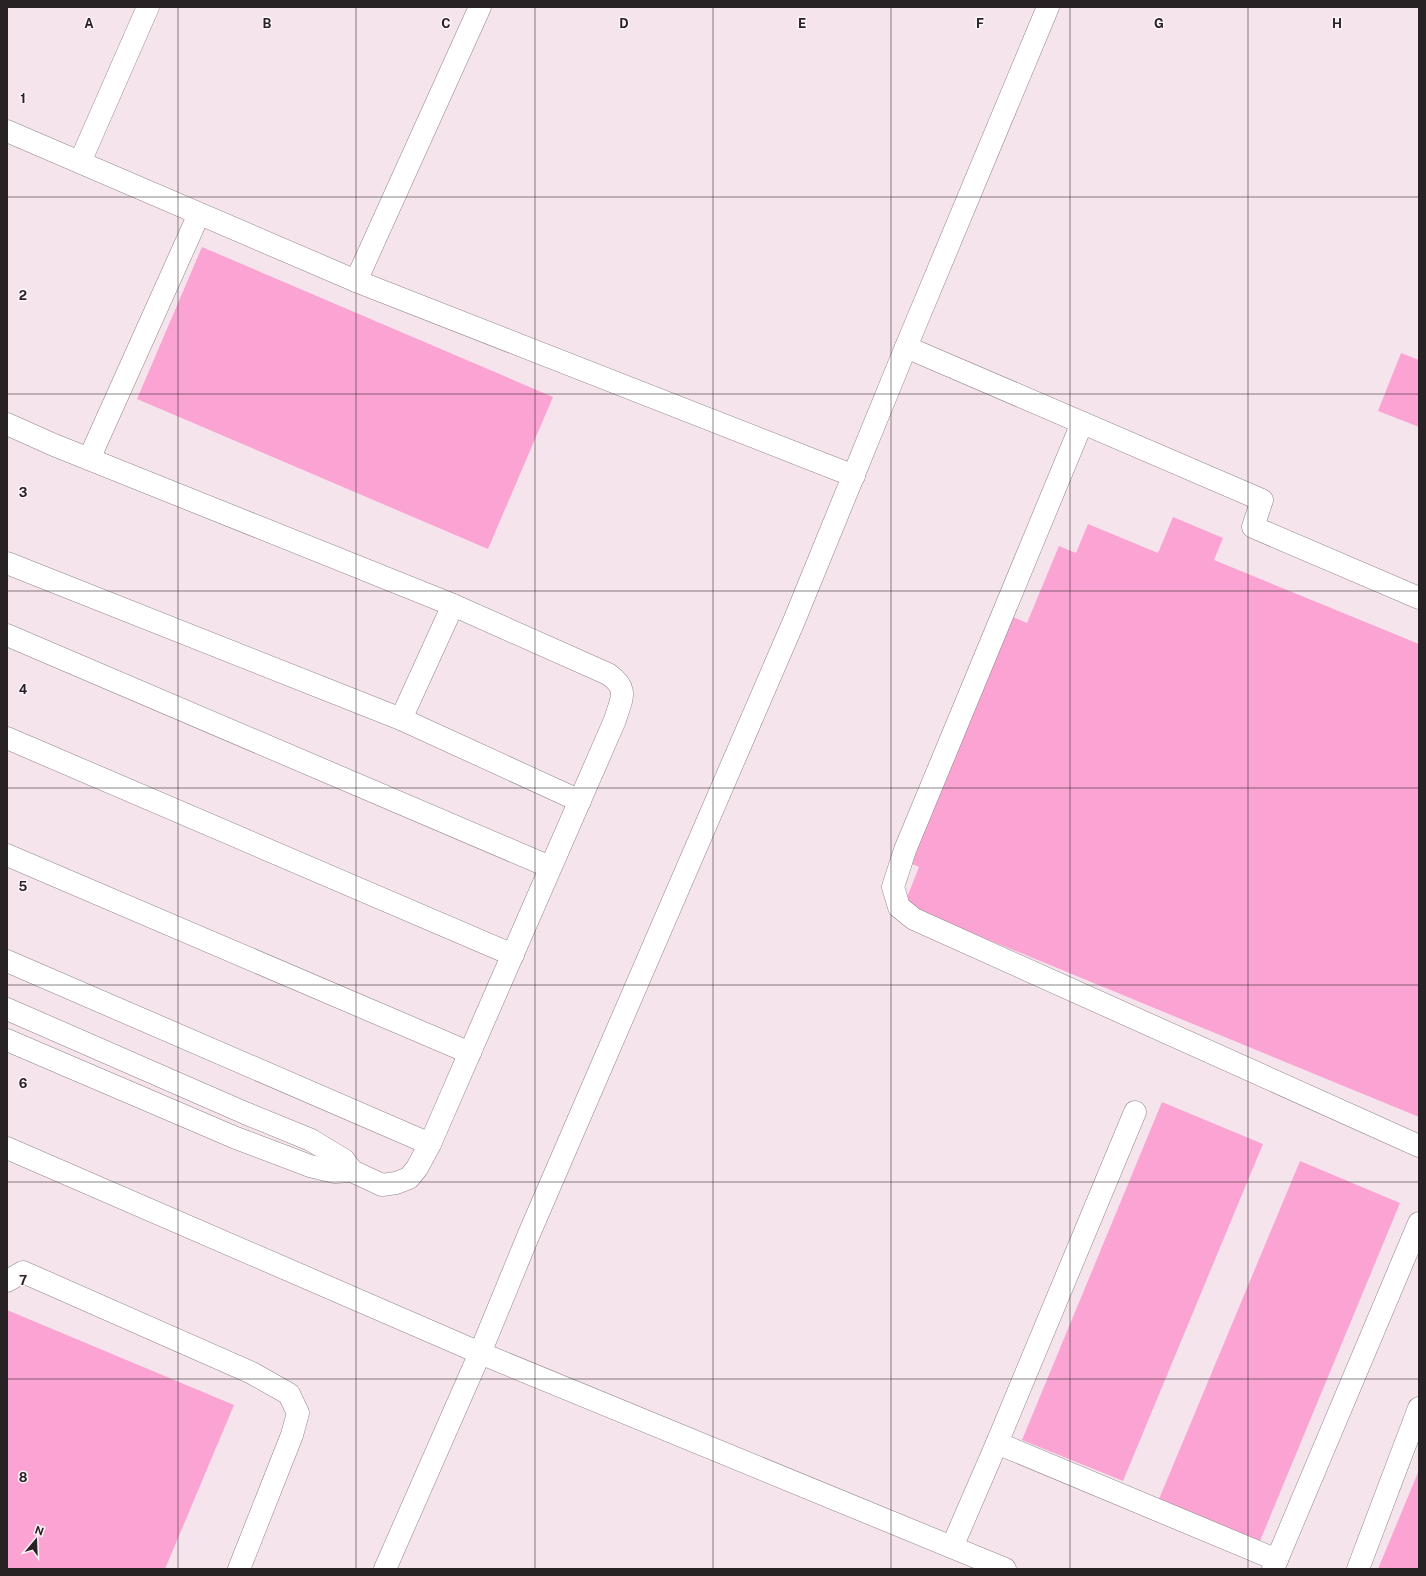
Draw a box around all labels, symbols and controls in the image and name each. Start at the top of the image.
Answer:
text: A [84,16,94,31]
text: B [263,16,272,31]
text: C [441,16,451,31]
text: D [619,16,629,31]
text: E [798,16,806,31]
text: F [976,16,984,31]
text: G [1154,16,1164,31]
text: H [1332,16,1342,31]
text: 1 [20,91,26,106]
text: 2 [19,288,27,303]
text: 3 [19,485,28,500]
text: 4 [19,682,28,697]
text: 5 [19,879,28,894]
text: 6 [19,1076,28,1091]
text: 7 [19,1273,27,1288]
text: 8 [19,1470,28,1485]
north arrow [16,1520,56,1560]
text: N [33,1523,45,1538]

